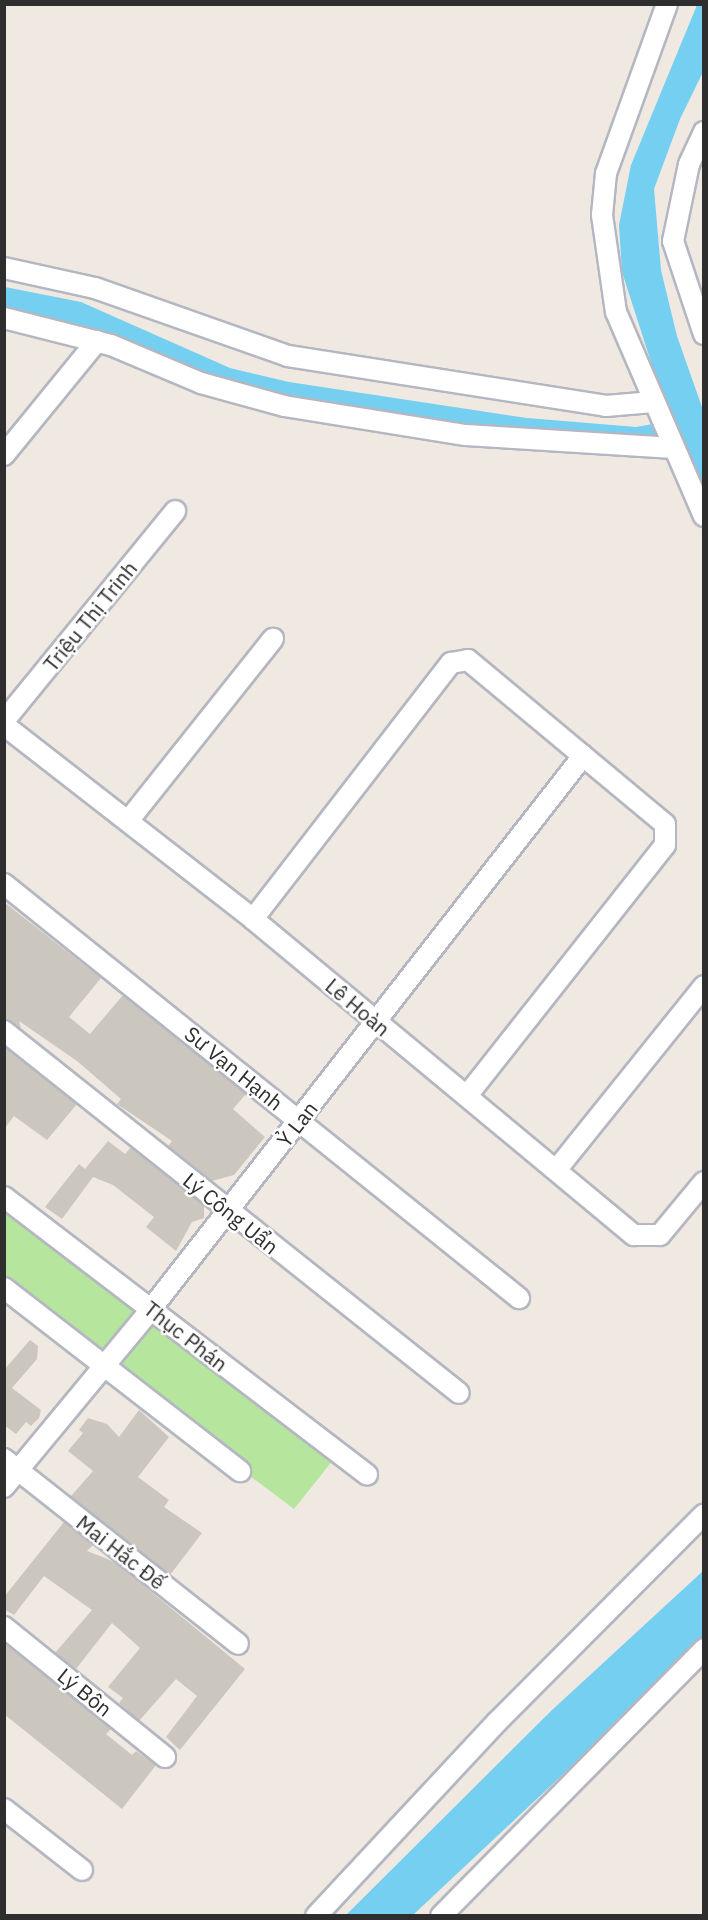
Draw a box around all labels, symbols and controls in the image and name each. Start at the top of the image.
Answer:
street label: Triệu Thị Trinh [38,556,142,676]
street label: Lê Hoàn [321,973,395,1041]
street label: Sư Vạn Hạnh [180,1021,288,1115]
street label: Ỷ Lan [271,1096,323,1152]
street label: Lý Công Uẩn [178,1167,284,1259]
street label: Thục Phán [139,1296,233,1376]
street label: Mai Hắc Đế [72,1510,170,1594]
street label: Lý Bôn [53,1663,117,1721]

